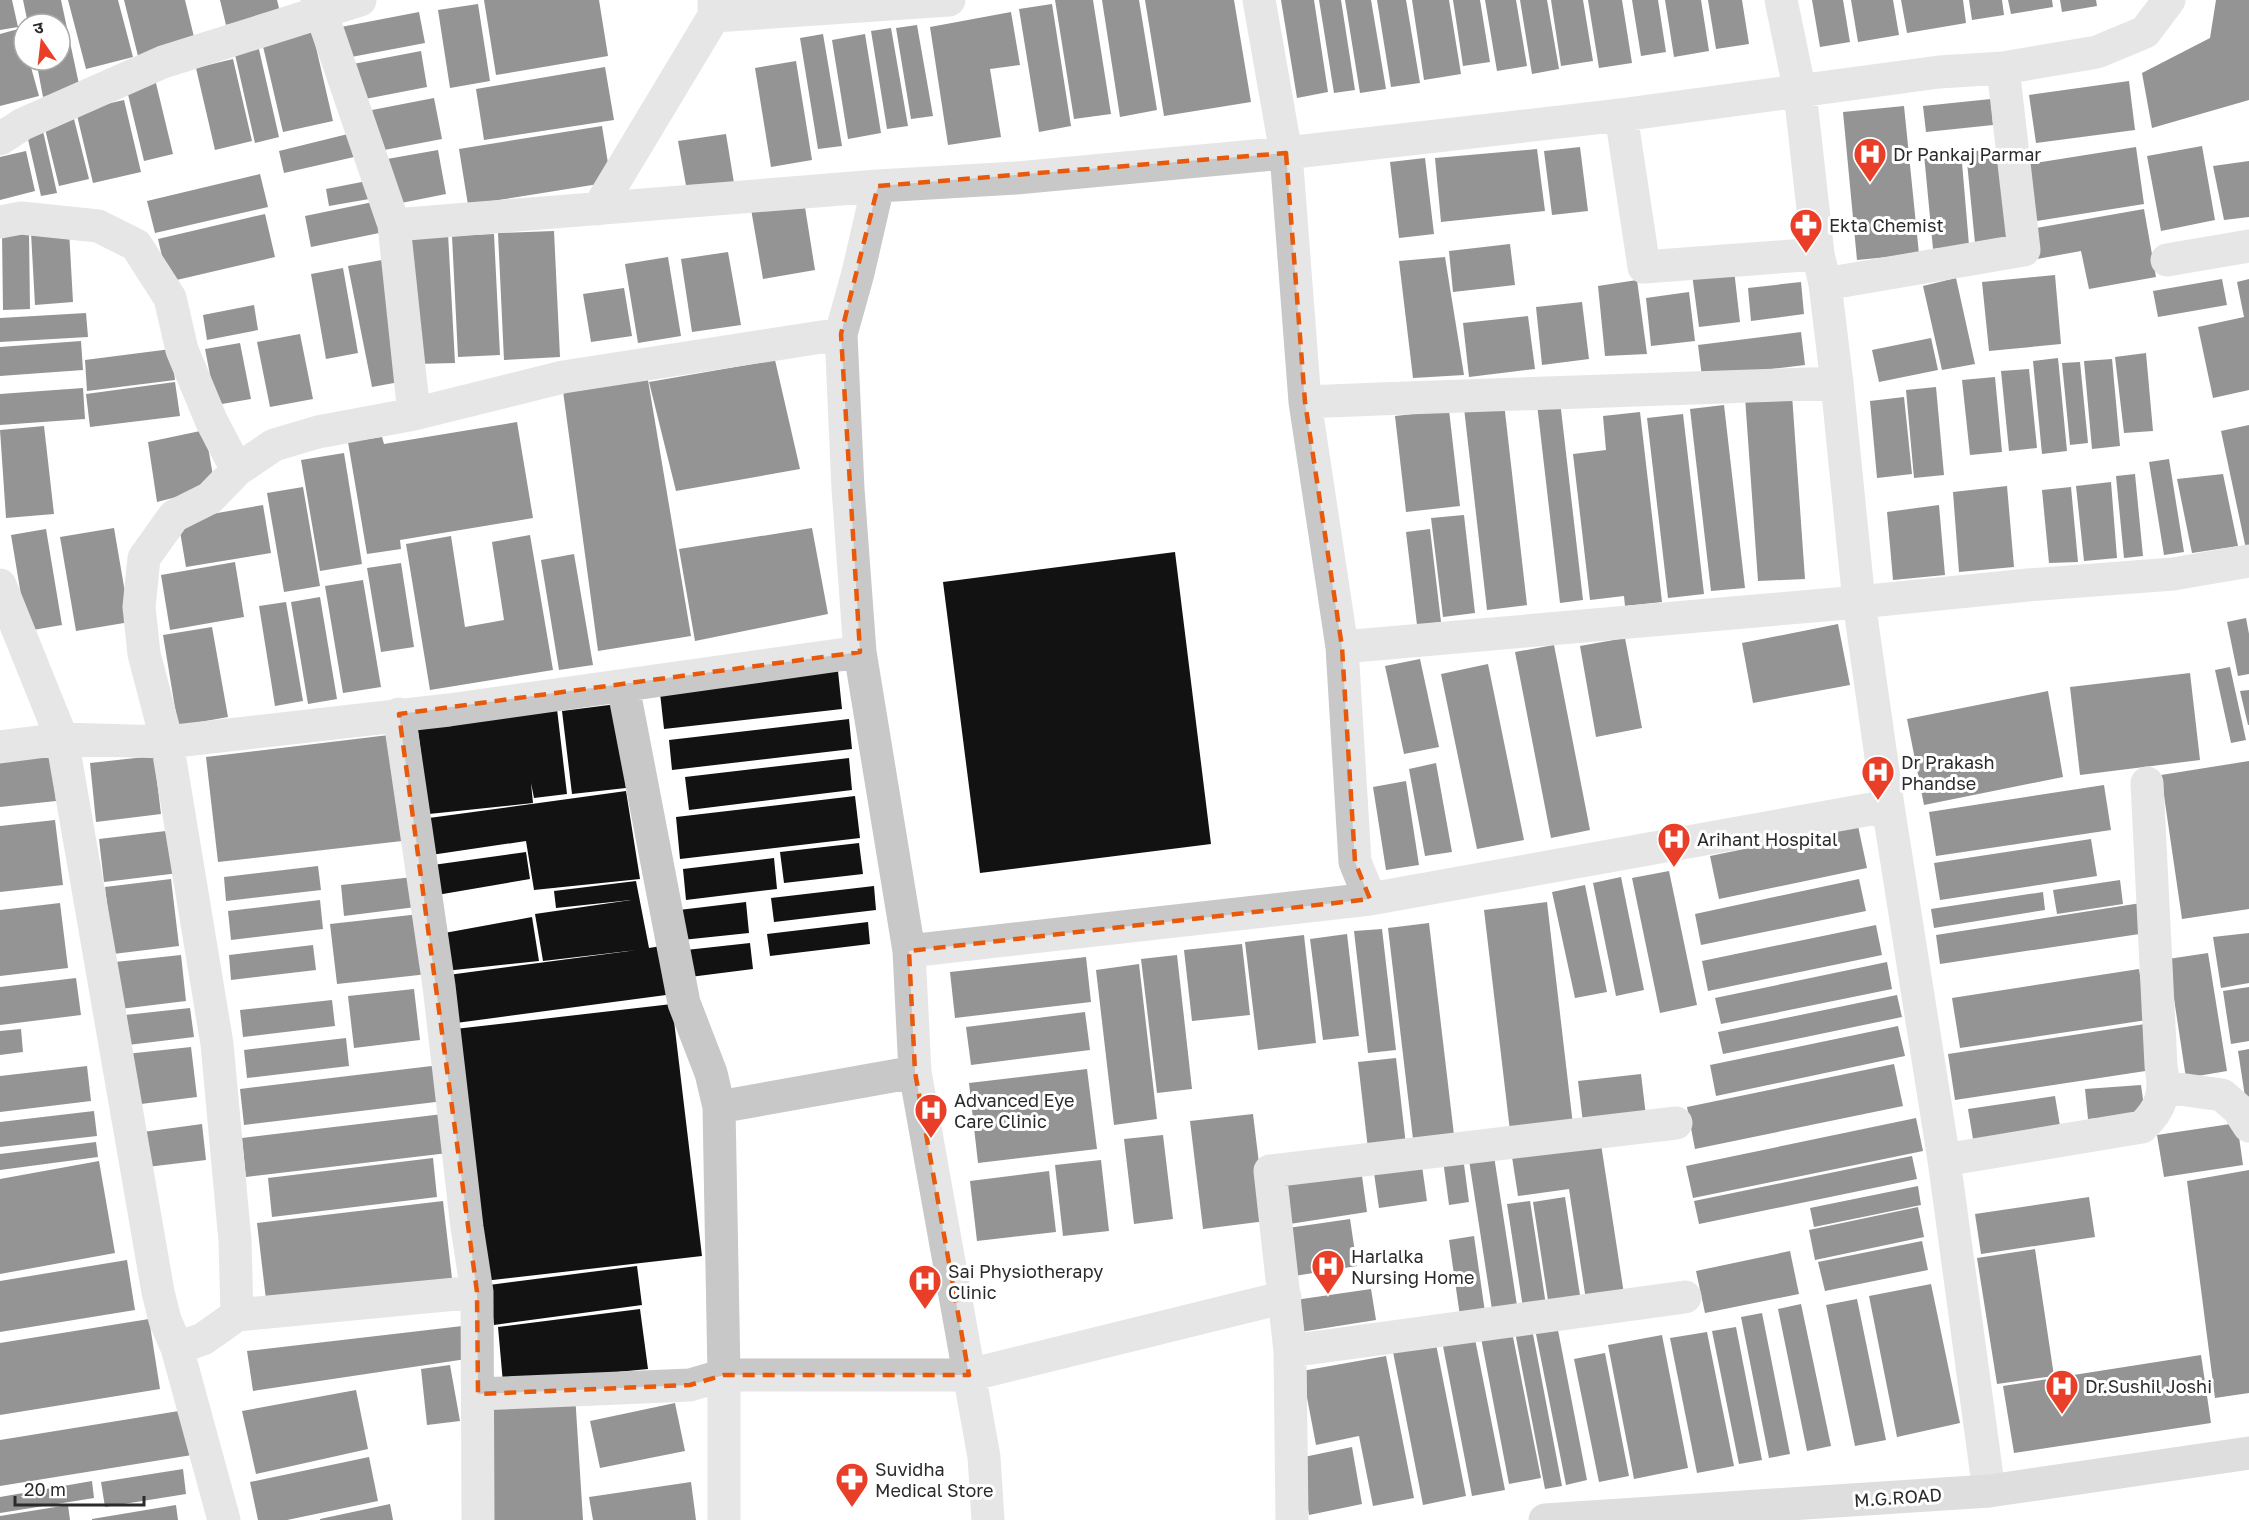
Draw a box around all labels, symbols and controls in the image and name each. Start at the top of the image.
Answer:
north arrow [12,12,72,72]
text: उ [31,16,46,38]
hospital icon: Dr Pankaj Parmar [1852,136,1888,183]
place label: Dr Pankaj Parmar [1893,143,2041,165]
pharmacy icon: Ekta Chemist [1788,207,1824,254]
place label: Ekta Chemist [1829,214,1944,236]
place label: Dr Prakash Phandse [1901,751,1995,794]
hospital icon: Dr Prakash Phandse [1860,754,1896,801]
hospital icon: Arihant Hospital [1656,821,1692,868]
place label: Arihant Hospital [1697,828,1838,850]
place label: Advanced Eye Care Clinic [954,1089,1075,1132]
hospital icon: Advanced Eye Care Clinic [913,1092,949,1139]
place label: Harlalka Nursing Home [1351,1245,1474,1288]
hospital icon: Harlalka Nursing Home [1310,1248,1346,1295]
place label: Sai Physiotherapy Clinic [948,1260,1103,1303]
hospital icon: Sai Physiotherapy Clinic [907,1263,943,1310]
hospital icon: Dr.Sushil Joshi [2044,1368,2080,1415]
place label: Dr.Sushil Joshi [2085,1375,2212,1397]
place label: Suvidha Medical Store [875,1458,994,1501]
pharmacy icon: Suvidha Medical Store [834,1461,870,1508]
scale bar [15,1469,144,1507]
text: 20 m [24,1478,66,1500]
street label: M.G.ROAD [1853,1483,1943,1511]

